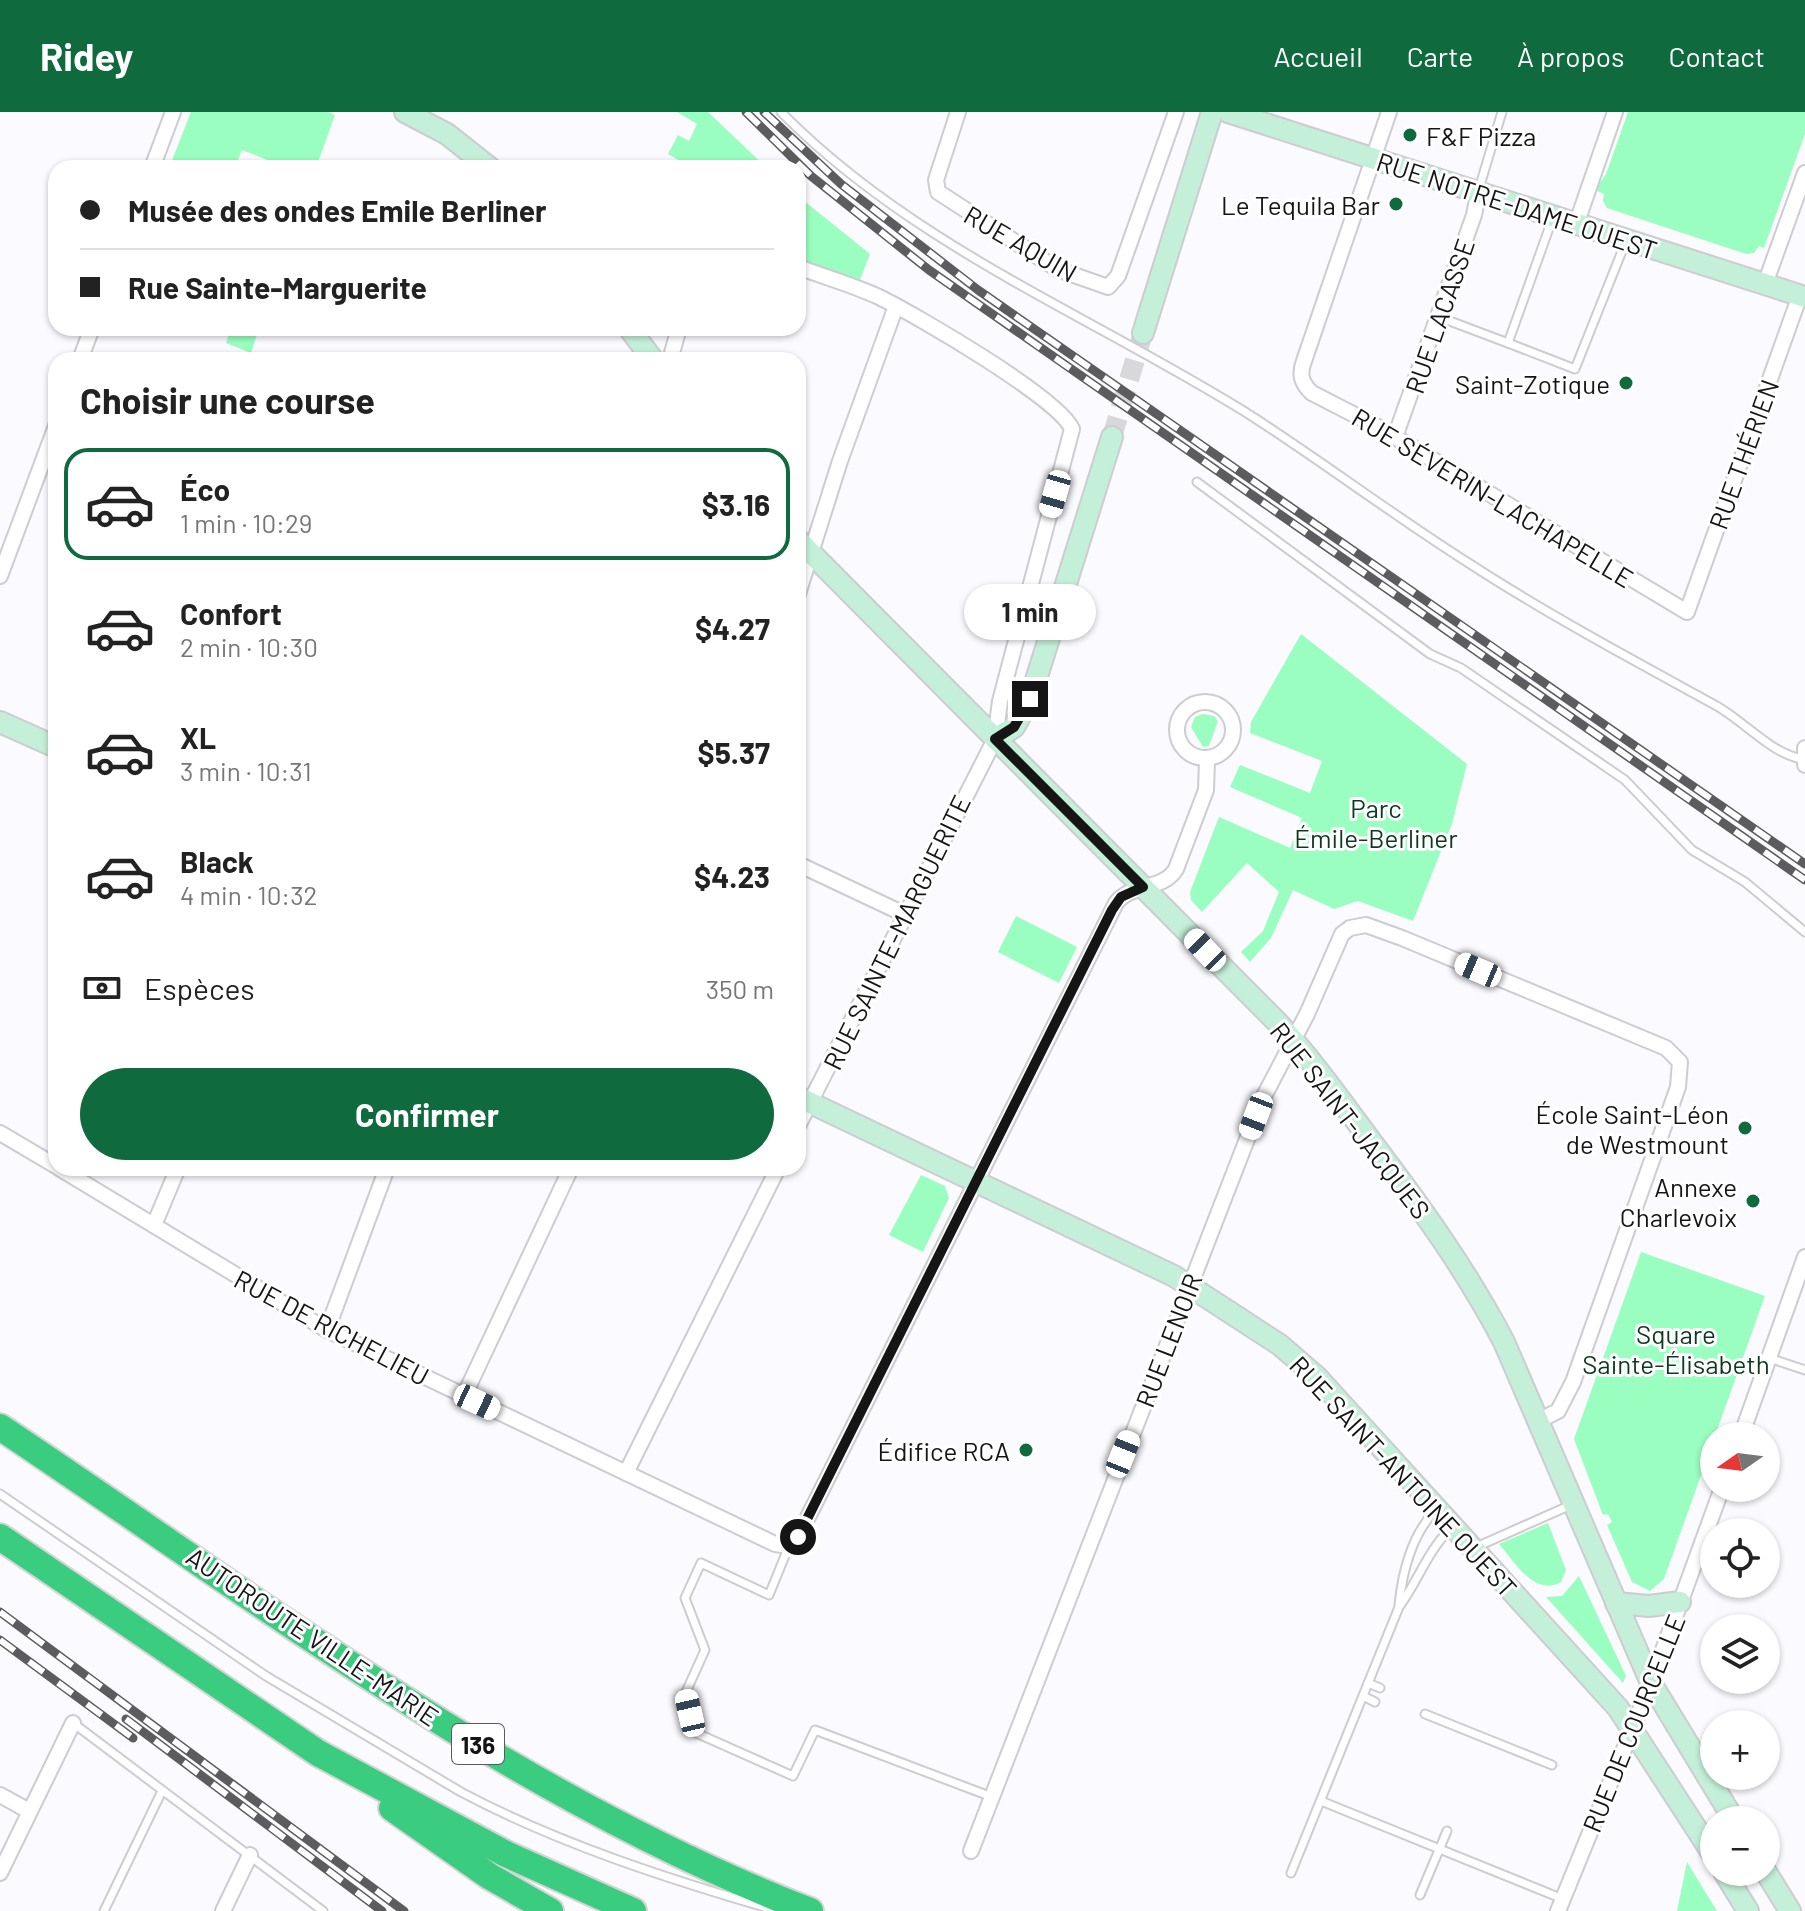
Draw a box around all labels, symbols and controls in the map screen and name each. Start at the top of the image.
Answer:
text: Ridey [40,33,133,79]
text: Accueil [1273,39,1363,73]
text: Carte [1407,39,1473,73]
text: À propos [1517,39,1624,73]
text: Contact [1668,39,1765,73]
place label: F&F Pizza [1426,120,1536,151]
marker: F&F Pizza [1401,126,1419,144]
street label: RUE NOTRE-DAME OUEST [1373,145,1661,265]
place label: Le Tequila Bar [1221,189,1381,220]
text: Musée des ondes Emile Berliner [128,192,547,228]
marker: Le Tequila Bar [1387,195,1405,213]
street label: RUE AQUIN [959,198,1083,288]
street label: RUE LACASSE [1398,234,1480,398]
text: Rue Sainte-Marguerite [128,269,427,305]
place label: Saint-Zotique [1455,368,1610,399]
marker: Saint-Zotique [1617,374,1635,392]
street label: RUE THÉRIEN [1702,375,1784,533]
text: Choisir une course [80,378,375,421]
street label: RUE SÉVERIN-LACHAPELLE [1347,401,1639,593]
icon: car [84,468,156,540]
car [1037,468,1073,520]
text: Éco [180,471,230,507]
text: $3.16 [702,486,770,522]
text: 1 min · 10:29 [180,507,312,538]
callout: 1 min [964,583,1096,639]
icon: car [84,592,156,664]
text: Confort [180,595,282,631]
text: 1 min [1002,596,1058,627]
text: $4.27 [695,610,770,646]
text: 2 min · 10:30 [180,631,318,662]
route end [1012,681,1048,717]
icon: car [84,716,156,788]
text: XL [180,719,216,755]
text: $5.37 [697,734,770,770]
text: 3 min · 10:31 [180,755,312,786]
street label: RUE SAINTE-MARGUERITE [816,790,976,1074]
park label: Parc Émile-Berliner [1294,792,1458,853]
icon: car [84,840,156,912]
text: Black [180,843,254,879]
text: $4.23 [694,858,770,894]
text: 4 min · 10:32 [180,879,317,910]
car [1180,924,1230,976]
car [1451,950,1505,990]
icon: cash [80,966,124,1010]
text: Espèces [144,970,255,1006]
text: 350 m [706,973,774,1004]
street label: RUE SAINT-JACQUES [1265,1016,1437,1224]
button: Confirmer [80,1068,774,1160]
car [1236,1089,1276,1143]
place label: École Saint-Léon de Westmount [1535,1098,1729,1159]
marker: École Saint-Léon de Westmount [1736,1119,1754,1137]
place label: Annexe Charlevoix [1620,1171,1737,1232]
marker: Annexe Charlevoix [1744,1192,1762,1210]
street label: RUE DE RICHELIEU [229,1263,435,1391]
street label: RUE LENOIR [1128,1269,1208,1411]
park label: Square Sainte-Élisabeth [1582,1318,1770,1379]
street label: RUE SAINT-ANTOINE OUEST [1284,1349,1524,1603]
car [450,1381,504,1423]
north arrow [1700,1422,1780,1502]
map controls [1700,1422,1780,1886]
car [1103,1427,1143,1481]
place label: Édifice RCA [878,1435,1010,1466]
marker: Édifice RCA [1017,1441,1035,1459]
button: locate [1700,1518,1780,1598]
route start [780,1519,816,1555]
street label: AUTOROUTE VILLE-MARIE [181,1540,445,1732]
street label: RUE DE COURCELLE [1575,1610,1691,1836]
button: layers [1700,1614,1780,1694]
car [673,1687,707,1739]
button: + [1700,1710,1780,1790]
road number: 136 [452,1724,504,1764]
button: − [1700,1806,1780,1886]

